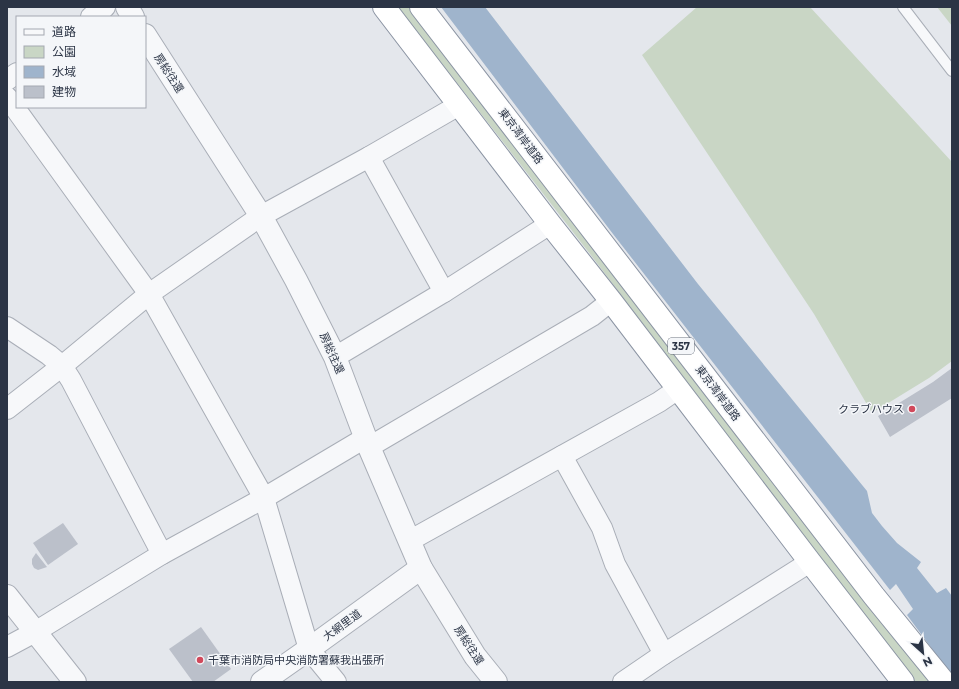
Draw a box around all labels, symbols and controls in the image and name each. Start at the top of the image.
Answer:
legend [16,16,146,108]
text: 道路 [52,24,76,39]
text: 公園 [52,44,76,59]
street label: 房総往還 [151,51,187,95]
text: 水域 [52,64,76,79]
text: 建物 [52,84,76,99]
street label: 東京湾岸道路 [496,105,546,167]
street label: 房総往還 [317,330,347,376]
road number: 357 [668,338,694,354]
street label: 東京湾岸道路 [693,362,743,424]
place label: クラブハウス [838,402,904,416]
marker: クラブハウス [907,404,917,414]
street label: 大網里道 [320,606,364,644]
street label: 房総往還 [451,623,487,667]
north arrow [903,633,943,673]
place label: 千葉市消防局中央消防署蘇我出張所 [208,653,385,667]
text: N [920,654,935,670]
marker: 千葉市消防局中央消防署蘇我出張所 [195,655,205,665]

